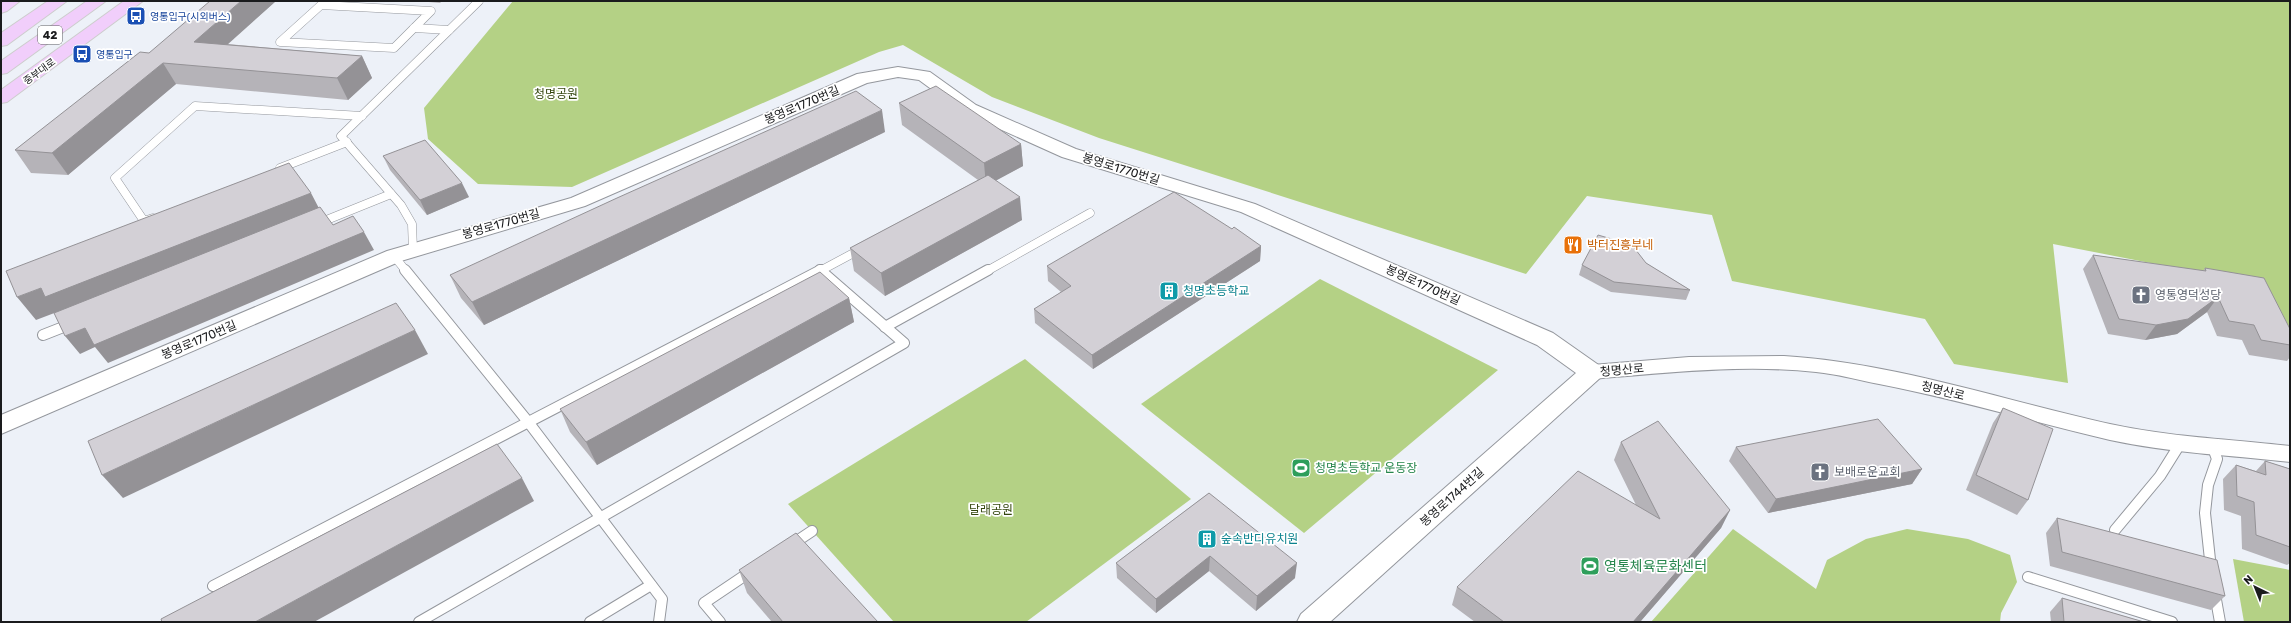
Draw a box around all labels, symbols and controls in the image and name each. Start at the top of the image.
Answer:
bus stop icon: 영통입구(시외버스) [125,5,147,27]
place label: 영통입구(시외버스) [150,11,230,23]
road number: 42 [38,26,62,44]
bus stop icon: 영통입구 [71,43,93,65]
place label: 영통입구 [96,49,133,61]
street label: 중부대로 [21,56,58,87]
street label: 봉영로1770번길 [762,83,842,127]
park label: 청명공원 [534,87,578,101]
street label: 봉영로1770번길 [1081,151,1161,187]
street label: 봉영로1770번길 [460,206,542,242]
restaurant icon: 박터진흥부네 [1562,234,1584,256]
place label: 박터진흥부네 [1587,238,1653,252]
street label: 봉영로1770번길 [1383,262,1463,308]
building icon: 청명초등학교 [1158,280,1180,302]
place label: 청명초등학교 [1183,284,1249,298]
church icon: 영통영덕성당 [2130,284,2152,306]
place label: 영통영덕성당 [2155,288,2221,302]
street label: 봉영로1770번길 [159,318,239,362]
street label: 청명산로 [1599,361,1645,379]
street label: 청명산로 [1920,379,1966,403]
sports icon: 청명초등학교 운동장 [1290,457,1312,479]
place label: 청명초등학교 운동장 [1315,461,1417,475]
church icon: 보배로운교회 [1809,461,1831,483]
street label: 봉영로1744번길 [1417,465,1487,529]
place label: 보배로운교회 [1834,465,1900,479]
park label: 달래공원 [969,503,1013,517]
building icon: 숲속반디유치원 [1196,528,1218,550]
place label: 숲속반디유치원 [1221,532,1298,546]
sports icon: 영통체육문화센터 [1579,555,1601,577]
place label: 영통체육문화센터 [1604,558,1707,575]
north arrow [2235,567,2275,607]
text: N [2241,573,2256,588]

